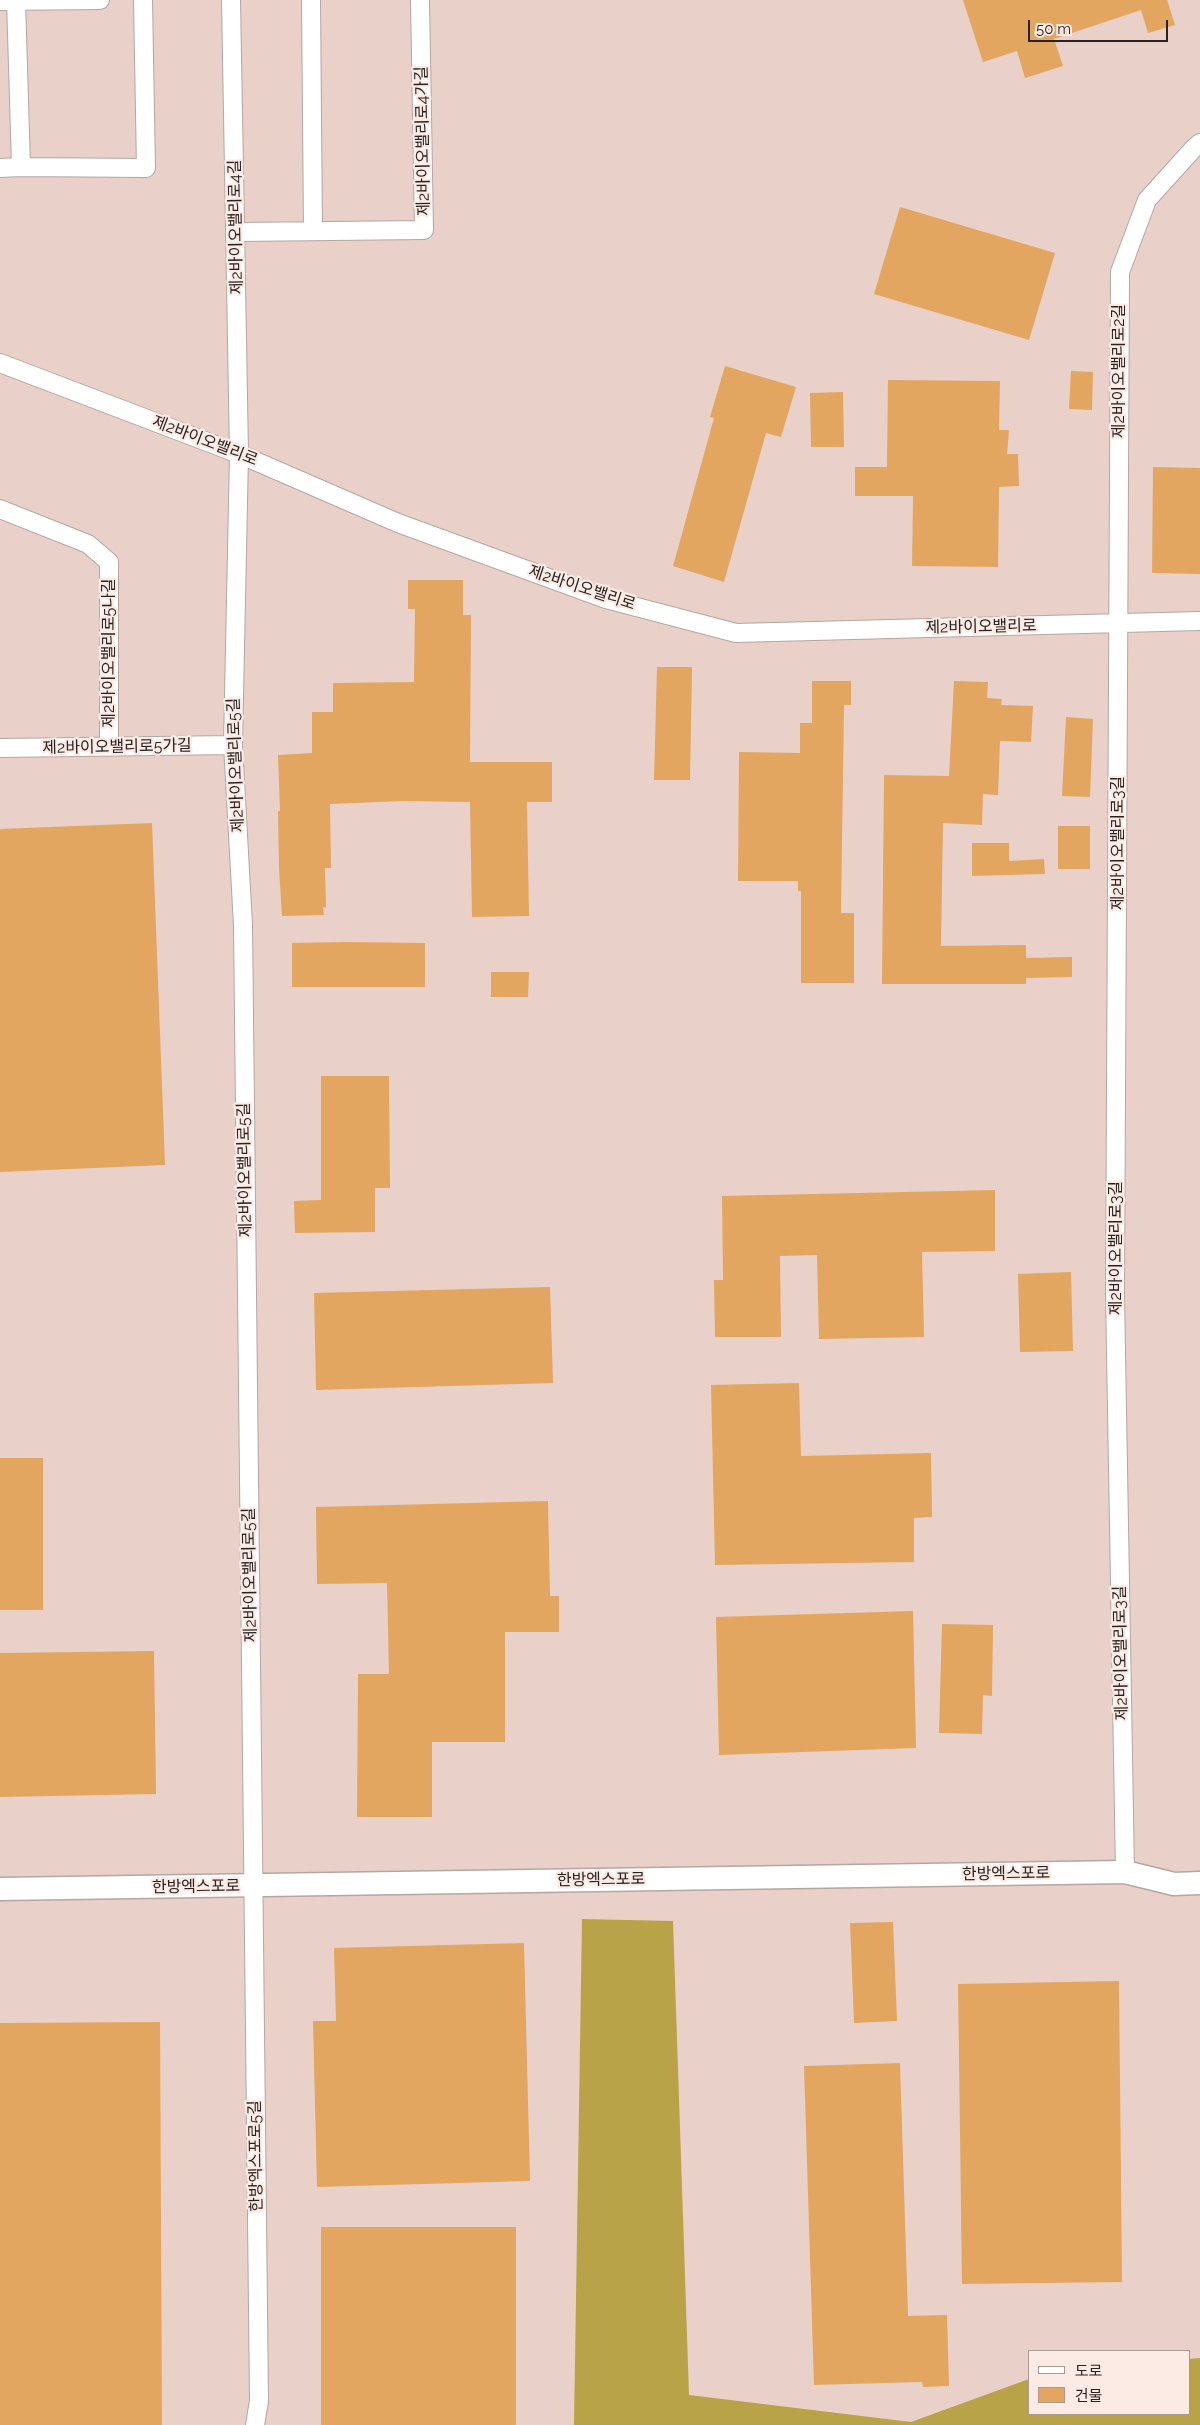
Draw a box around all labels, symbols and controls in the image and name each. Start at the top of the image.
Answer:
scale bar [1030,10,1170,42]
text: 50 m [1036,20,1071,38]
street label: 제2바이오밸리로4가길 [412,66,434,216]
street label: 제2바이오밸리로4길 [225,159,247,295]
street label: 제2바이오밸리로2길 [1109,304,1129,438]
street label: 제2바이오밸리로 [150,412,260,470]
street label: 제2바이오밸리로 [526,562,638,614]
street label: 제2바이오밸리로5나길 [99,578,119,728]
street label: 제2바이오밸리로 [925,616,1037,638]
street label: 제2바이오밸리로5길 [224,697,248,833]
street label: 제2바이오밸리로5가길 [42,736,192,758]
street label: 제2바이오밸리로3길 [1108,776,1128,910]
street label: 제2바이오밸리로5길 [234,1102,256,1238]
street label: 제2바이오밸리로3길 [1106,1181,1126,1315]
street label: 제2바이오밸리로5길 [239,1507,261,1643]
street label: 제2바이오밸리로3길 [1110,1586,1132,1720]
street label: 한방엑스포로 [962,1864,1050,1884]
street label: 한방엑스포로 [557,1870,645,1890]
street label: 한방엑스포로 [152,1877,240,1897]
street label: 한방엑스포로5길 [245,2100,267,2212]
legend [1028,2350,1190,2415]
text: 도로 [1075,2362,1103,2380]
text: 건물 [1075,2387,1103,2405]

